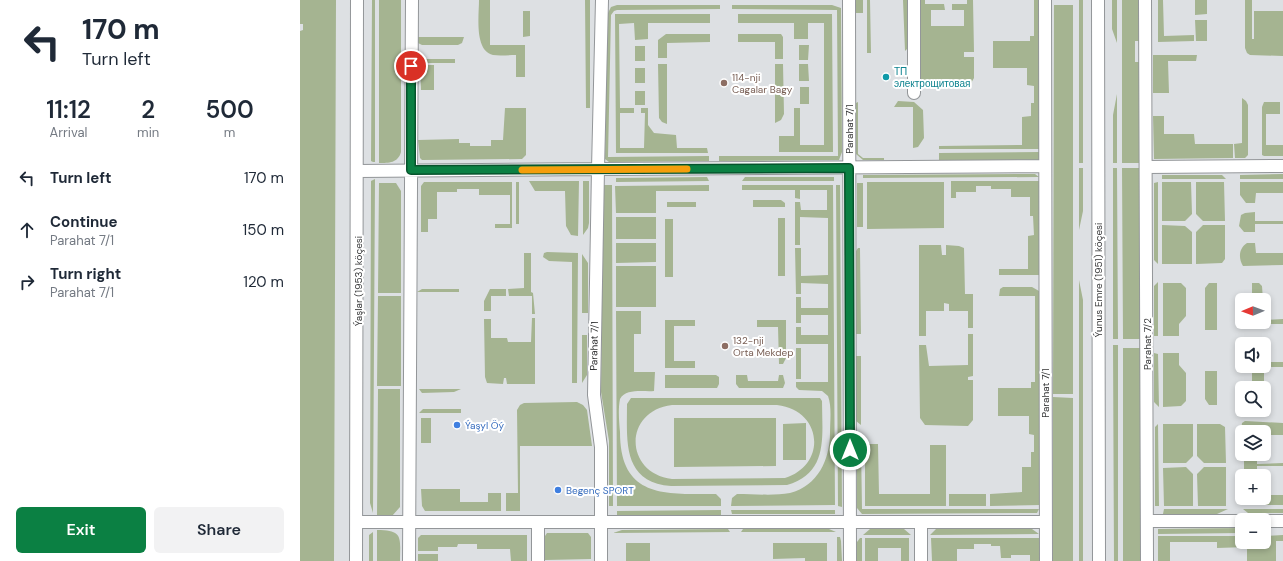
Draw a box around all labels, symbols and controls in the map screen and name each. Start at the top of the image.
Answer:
text: 170 m [82,11,160,48]
icon: left [16,16,68,68]
text: Turn left [82,47,151,71]
pin [394,49,428,83]
icon: arrive [400,55,422,77]
place label: ТП электрощитовая [894,65,971,90]
place label: 114-nji Cagalar Bagy [732,71,793,96]
marker: ТП электрощитовая [881,72,891,82]
marker: 114-nji Cagalar Bagy [719,78,729,88]
text: 11:12 [46,94,91,125]
text: 2 [141,94,155,125]
text: 500 [205,94,254,125]
street label: Parahat 7/1 [843,104,856,154]
text: Arrival [50,124,87,141]
text: min [137,124,159,141]
text: m [224,124,235,141]
icon: left [16,167,38,189]
text: Turn left [50,168,111,188]
text: 170 m [244,168,284,188]
text: Continue [50,212,118,232]
icon: ahead [16,219,38,241]
text: 150 m [243,220,284,240]
street label: Ýunus Emre (1951) köçesi [1092,223,1105,338]
text: Parahat 7/1 [50,232,114,249]
street label: Ýaşlar (1953) köçesi [352,236,365,326]
text: Turn right [50,264,121,284]
icon: right [16,271,38,293]
text: 120 m [243,272,284,292]
text: Parahat 7/1 [50,284,114,301]
north arrow [1235,293,1271,329]
map controls [1235,293,1271,549]
street label: Parahat 7/2 [1141,318,1154,370]
street label: Parahat 7/1 [587,321,601,371]
place label: 132-nji Orta Mekdep [733,334,793,359]
button: sound [1235,337,1271,373]
marker: 132-nji Orta Mekdep [720,341,730,351]
street label: Parahat 7/1 [1039,368,1052,418]
button: search [1235,381,1271,417]
place label: Ýaşyl Öý [465,419,505,432]
marker: Ýaşyl Öý [452,420,462,430]
button: layers [1235,425,1271,461]
position arrow [829,429,871,471]
button: + [1235,469,1271,505]
place label: Begenç SPORT [566,484,634,497]
marker: Begenç SPORT [553,485,563,495]
button: Exit [16,507,146,553]
button: Share [154,507,284,553]
button: − [1235,513,1271,549]

